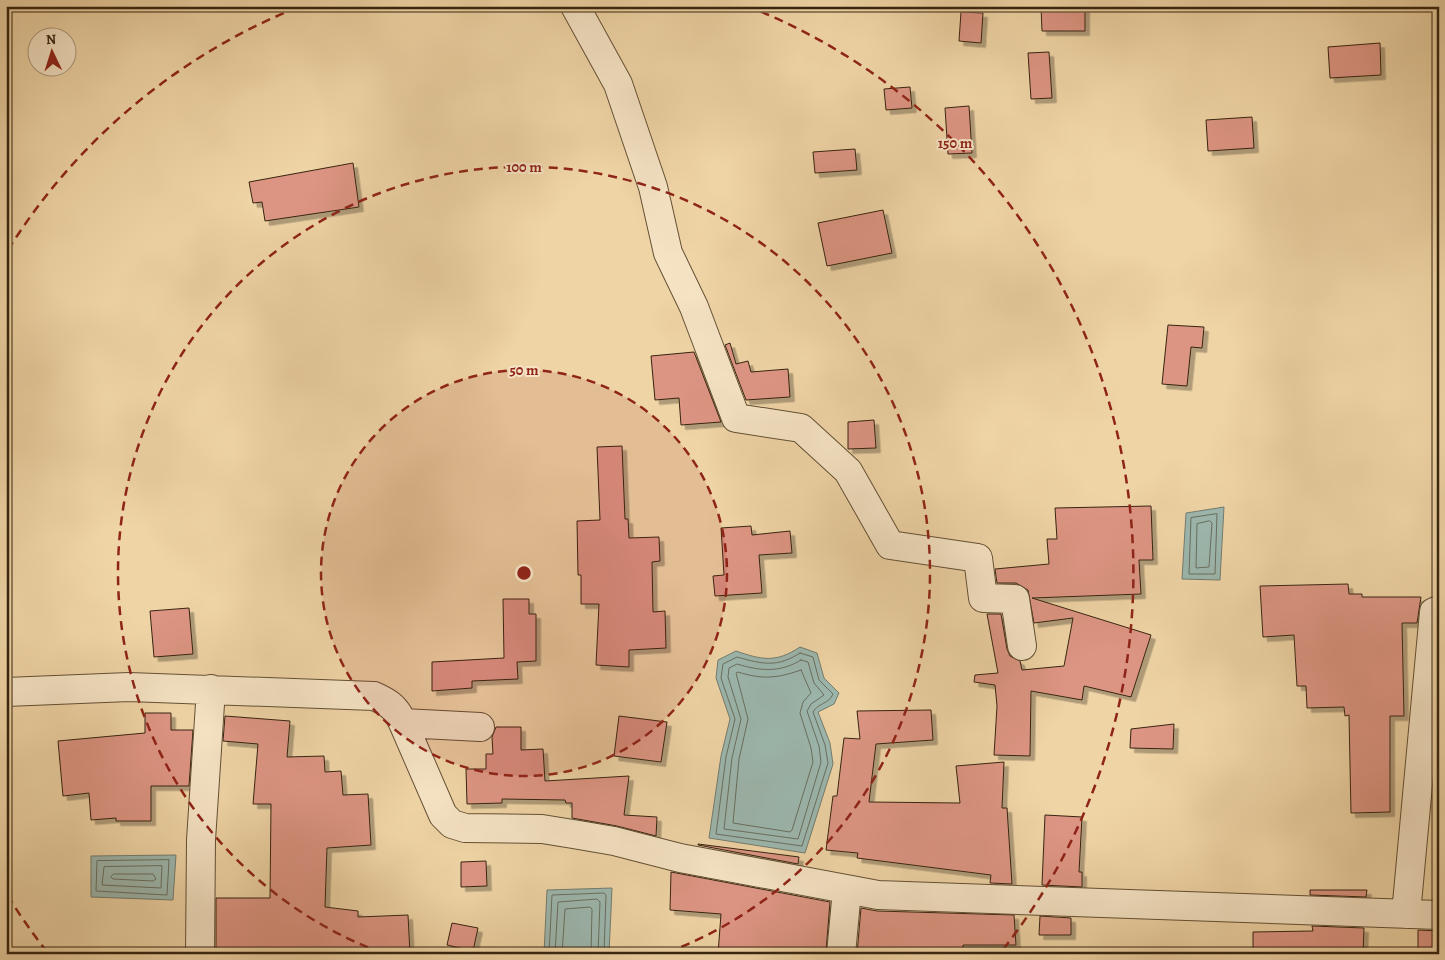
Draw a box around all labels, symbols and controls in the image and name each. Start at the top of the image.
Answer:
north arrow [28,28,78,78]
text: N [45,30,57,49]
text: 150 m [938,133,973,153]
text: 100 m [506,157,542,177]
text: 50 m [509,360,539,380]
centre of rings [515,564,533,582]

